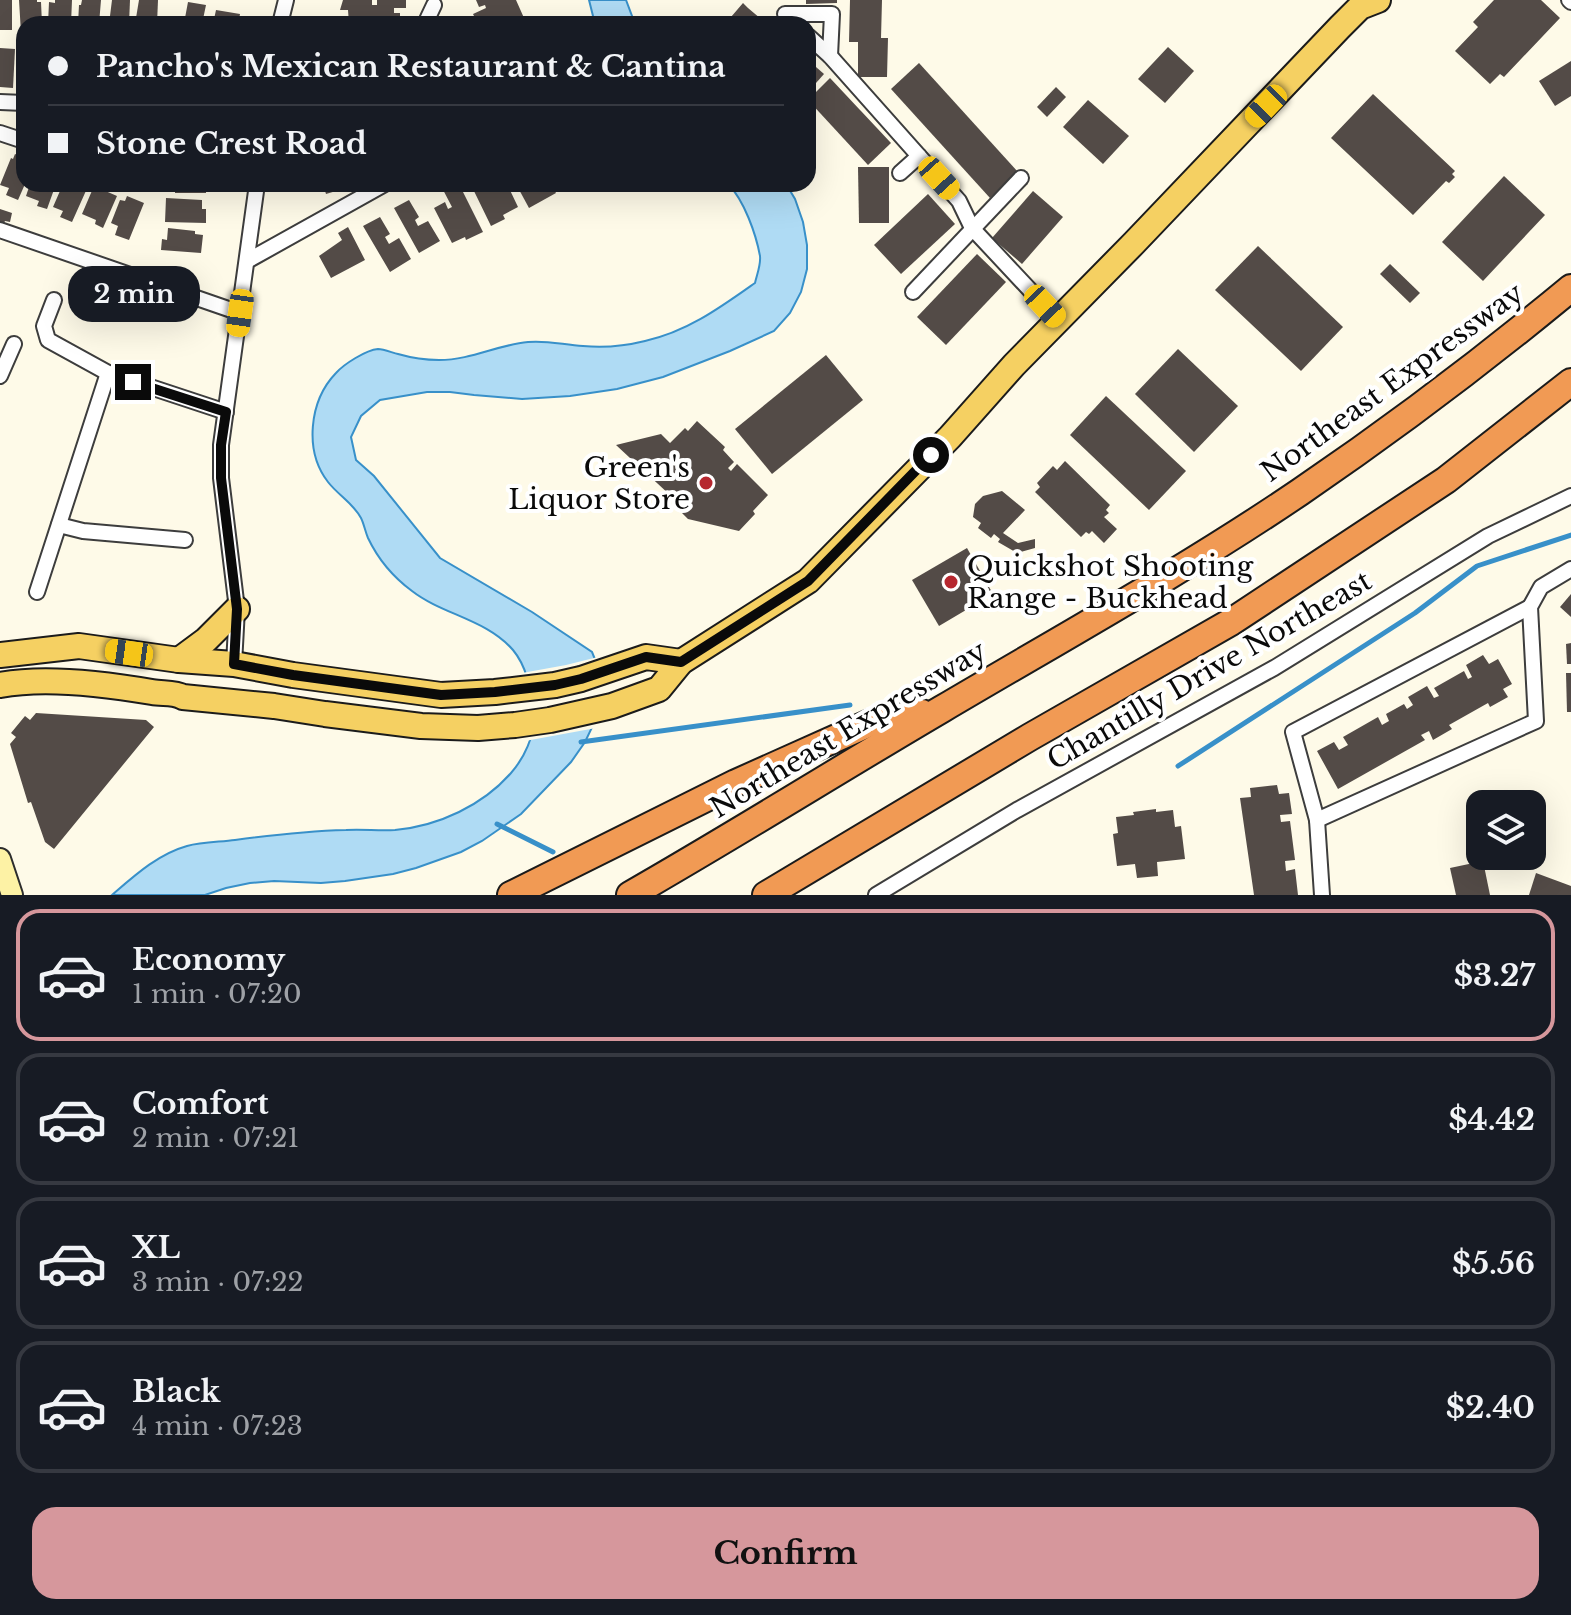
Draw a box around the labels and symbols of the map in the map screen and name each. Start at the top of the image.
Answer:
car [1241,80,1291,132]
car [914,152,964,204]
callout: 2 min [67,266,199,322]
street label: Northeast Expressway [1254,275,1530,489]
car [1020,280,1070,332]
car [225,288,255,338]
route end [115,364,151,400]
route start [913,437,949,473]
place label: Green's Liquor Store [508,450,690,517]
marker: Green's Liquor Store [697,474,715,492]
place label: Quickshot Shooting Range - Buckhead [967,549,1254,616]
street label: Chantilly Drive Northeast [1041,563,1378,778]
marker: Quickshot Shooting Range - Buckhead [942,573,960,591]
street label: Northeast Expressway [704,633,993,826]
car [104,638,154,668]

